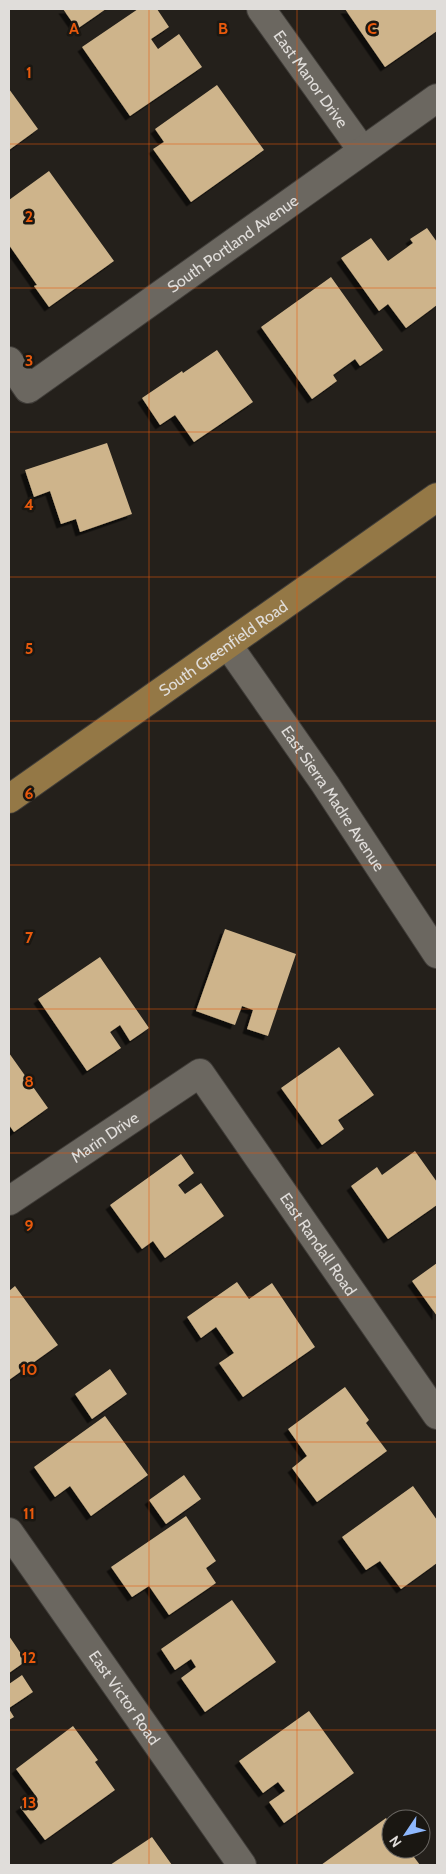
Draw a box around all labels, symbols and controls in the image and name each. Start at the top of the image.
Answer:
text: A [69,19,79,38]
text: B [218,19,228,38]
text: C [367,19,377,38]
street label: East Manor Drive [270,27,352,131]
text: 1 [26,63,32,82]
street label: South Portland Avenue [164,190,302,296]
text: 2 [25,207,33,226]
text: 3 [25,351,33,370]
text: 4 [24,495,34,514]
street label: South Greenfield Road [155,596,291,700]
text: 5 [25,639,33,658]
street label: East Sierra Madre Avenue [278,722,389,875]
text: 6 [25,784,34,803]
text: 7 [25,928,34,947]
text: 8 [24,1072,34,1091]
street label: Marin Drive [67,1107,142,1166]
street label: East Randall Road [276,1189,361,1299]
text: 9 [25,1216,34,1235]
text: 10 [20,1360,38,1379]
text: 11 [23,1504,35,1523]
street label: East Victor Road [85,1647,164,1748]
text: 12 [22,1648,36,1667]
text: 13 [22,1793,36,1812]
north arrow [381,1809,431,1859]
text: N [385,1832,406,1851]

